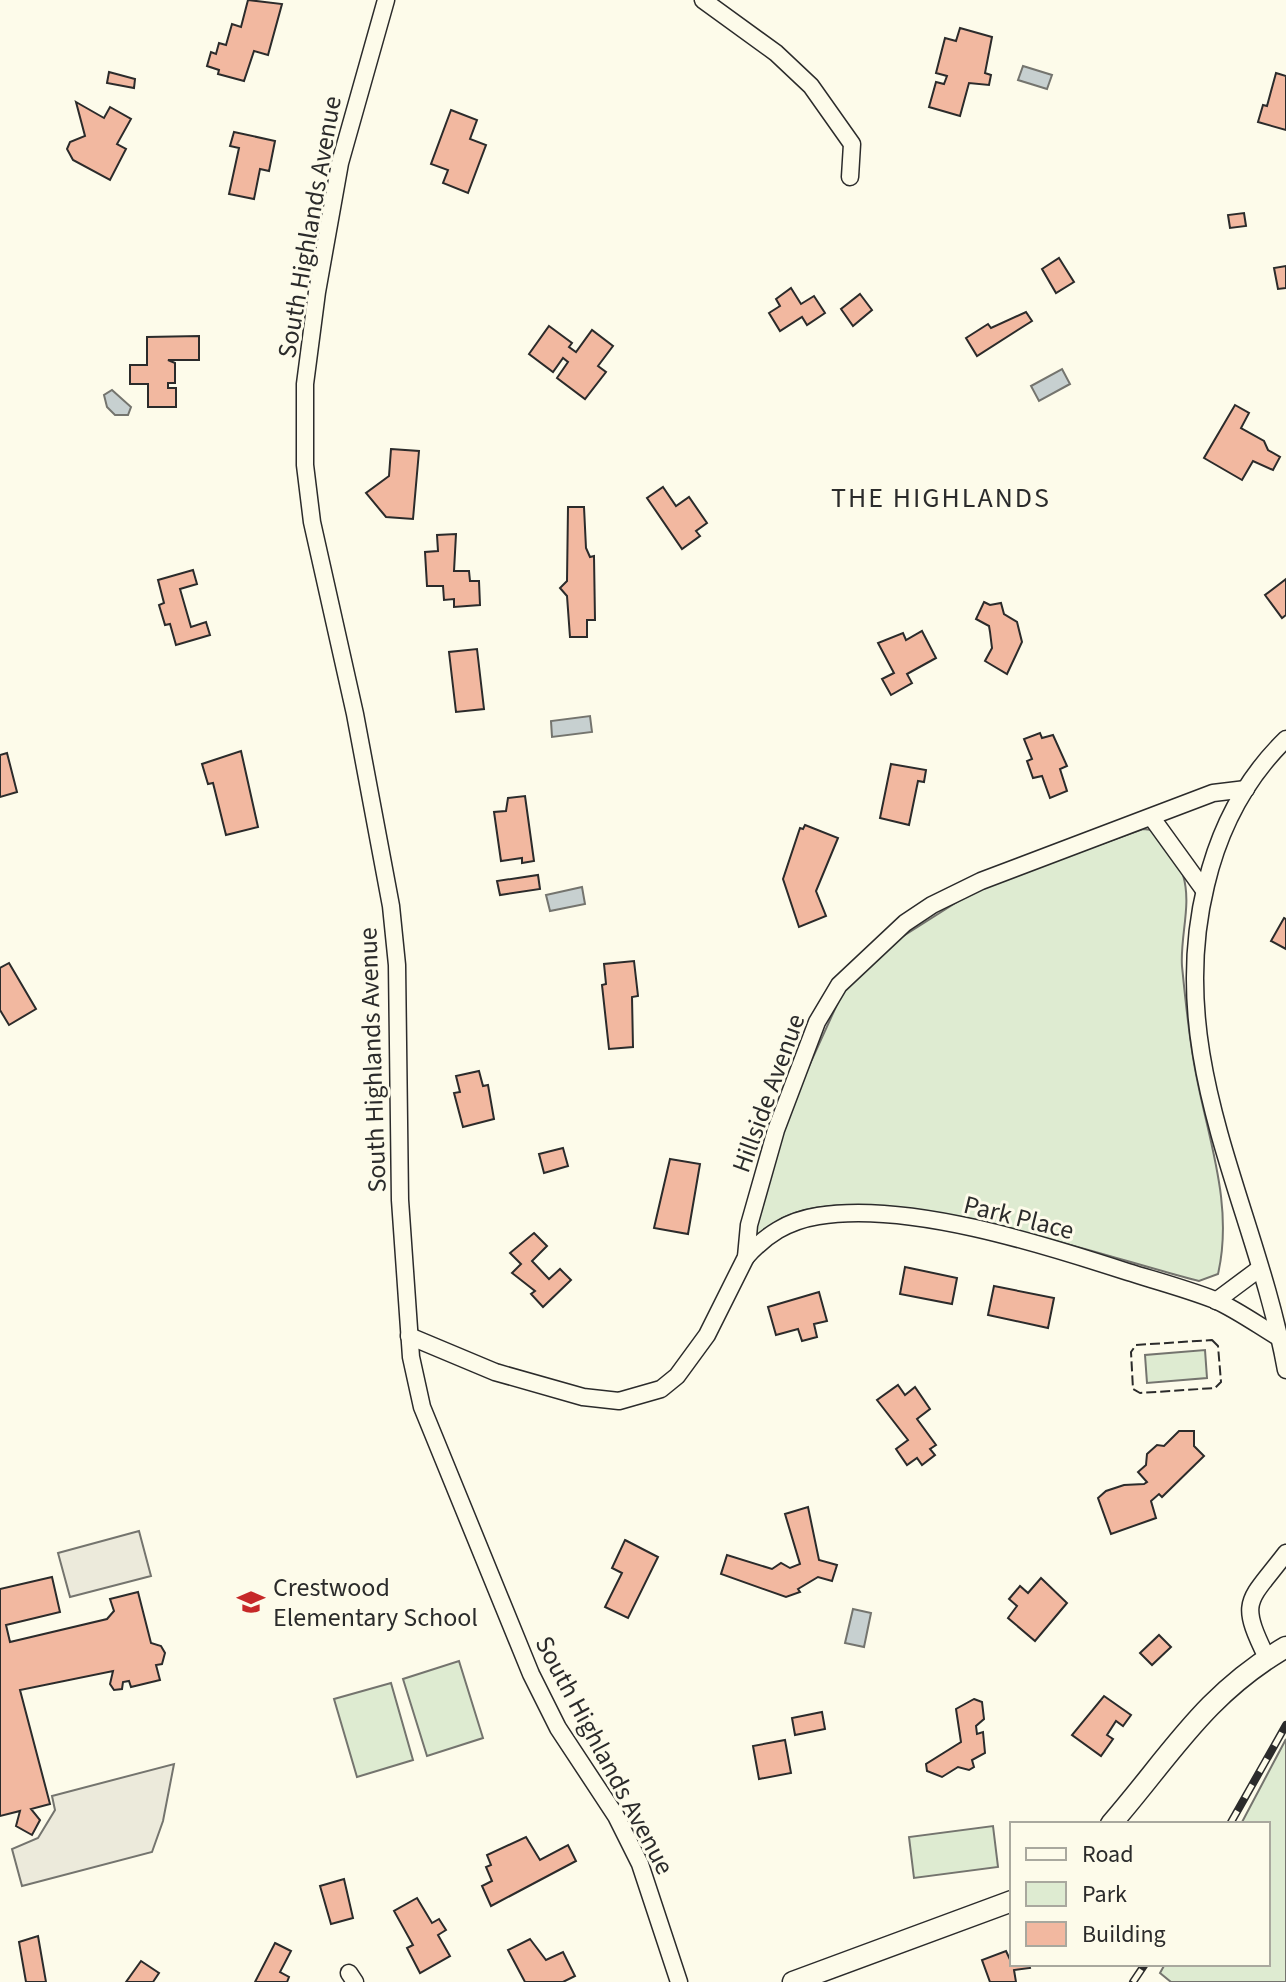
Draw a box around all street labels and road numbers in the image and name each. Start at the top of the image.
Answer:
street label: South Highlands Avenue [268,93,351,361]
street label: South Highlands Avenue [349,927,396,1193]
street label: Hillside Avenue [723,1009,814,1178]
street label: Park Place [960,1186,1078,1249]
street label: South Highlands Avenue [526,1629,683,1881]

